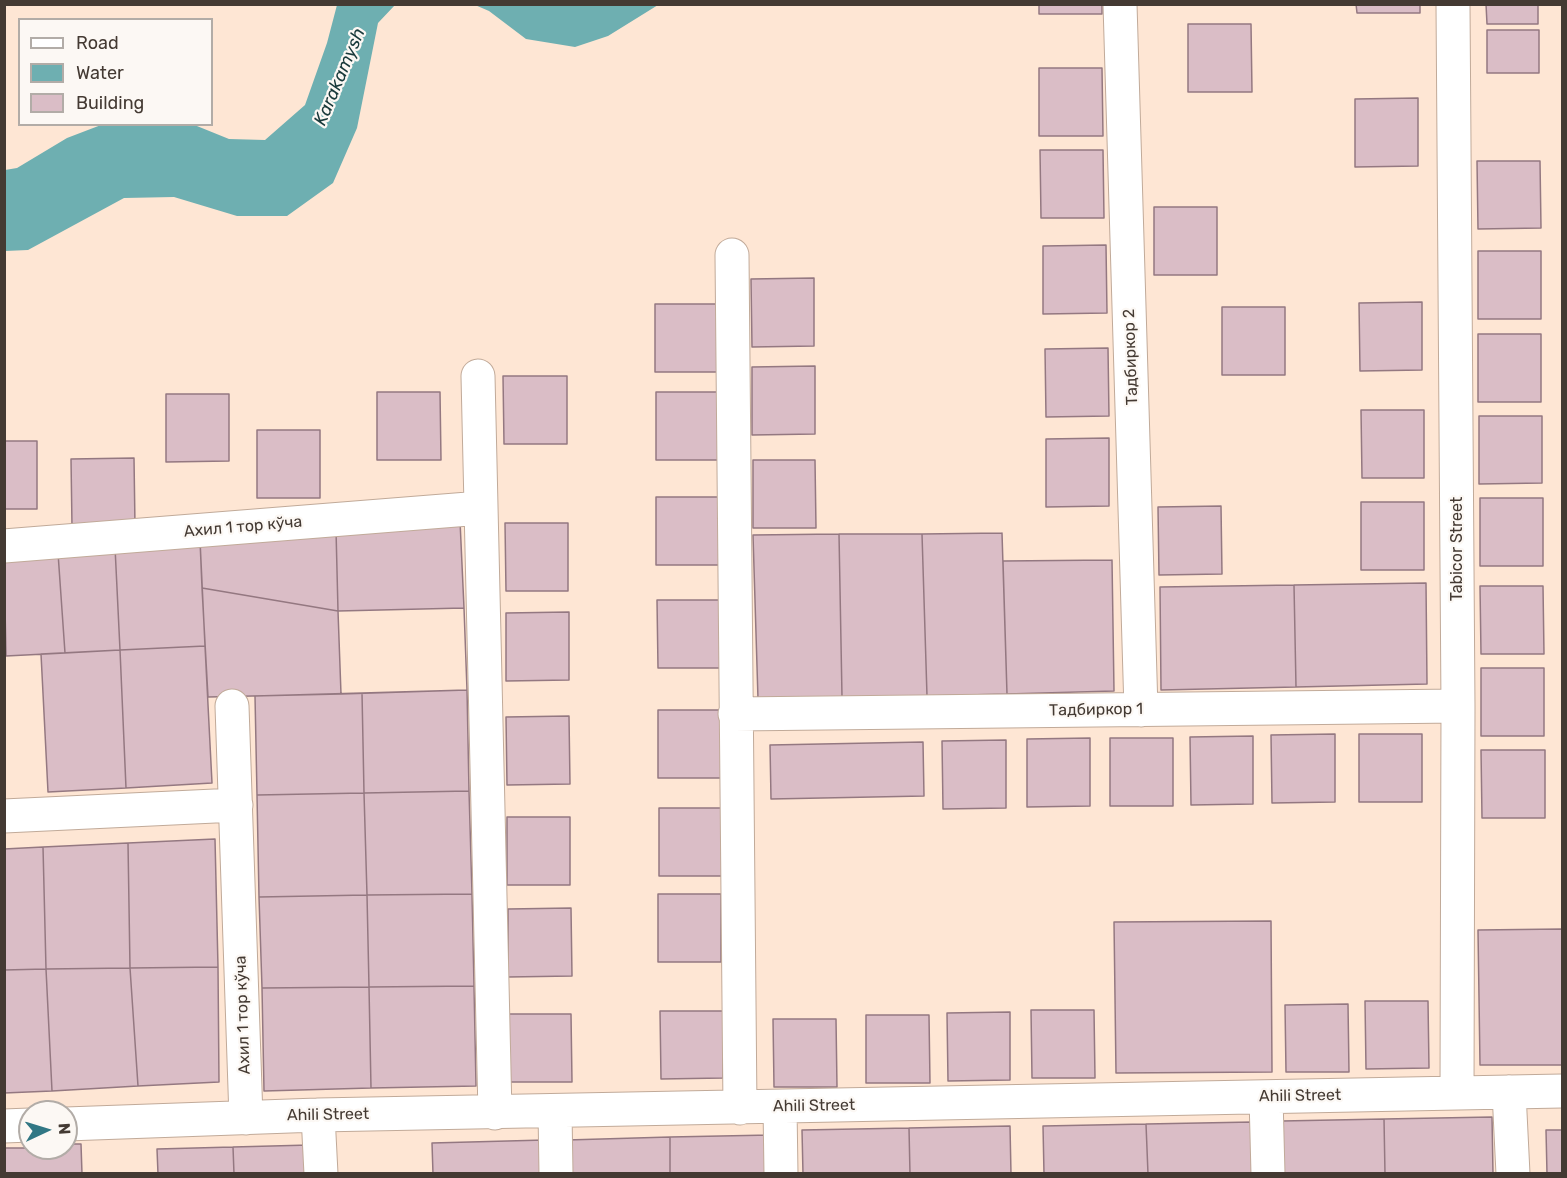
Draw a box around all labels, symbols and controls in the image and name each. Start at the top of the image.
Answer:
legend [18,18,213,126]
water label: Karakamysh [310,25,370,129]
text: Road [76,32,119,54]
text: Water [76,62,124,84]
text: Building [76,92,144,114]
street label: Тадбиркор 2 [1120,308,1142,406]
street label: Tabicor Street [1447,497,1467,601]
street label: Ахил 1 тор кўча [183,512,303,542]
street label: Тадбиркор 1 [1049,700,1143,720]
street label: Ахил 1 тор кўча [231,955,255,1075]
street label: Ahili Street [1259,1086,1341,1106]
street label: Ahili Street [773,1096,855,1116]
north arrow [18,1100,78,1160]
street label: Ahili Street [287,1105,369,1125]
text: N [55,1122,74,1135]

